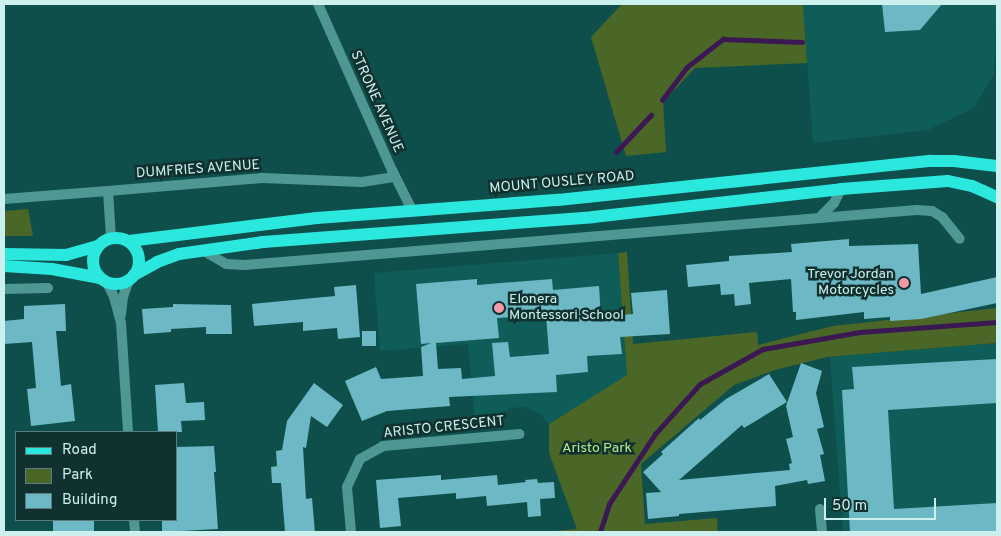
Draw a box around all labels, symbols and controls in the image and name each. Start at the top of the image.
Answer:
street label: STRONE AVENUE [346,48,406,156]
street label: DUMFRIES AVENUE [135,157,261,183]
street label: MOUNT OUSLEY ROAD [488,168,636,198]
place label: Trevor Jordan Motorcycles [807,267,894,300]
marker: Trevor Jordan Motorcycles [898,277,910,289]
place label: Elonera Montessori School [509,292,624,324]
marker: Elonera Montessori School [493,302,505,314]
street label: ARISTO CRESCENT [383,413,505,443]
legend [15,431,178,521]
text: Road [62,441,97,460]
park label: Aristo Park [562,441,632,457]
text: Park [62,466,93,485]
scale bar [826,488,938,520]
text: Building [62,491,117,510]
text: 50 m [832,497,867,516]

